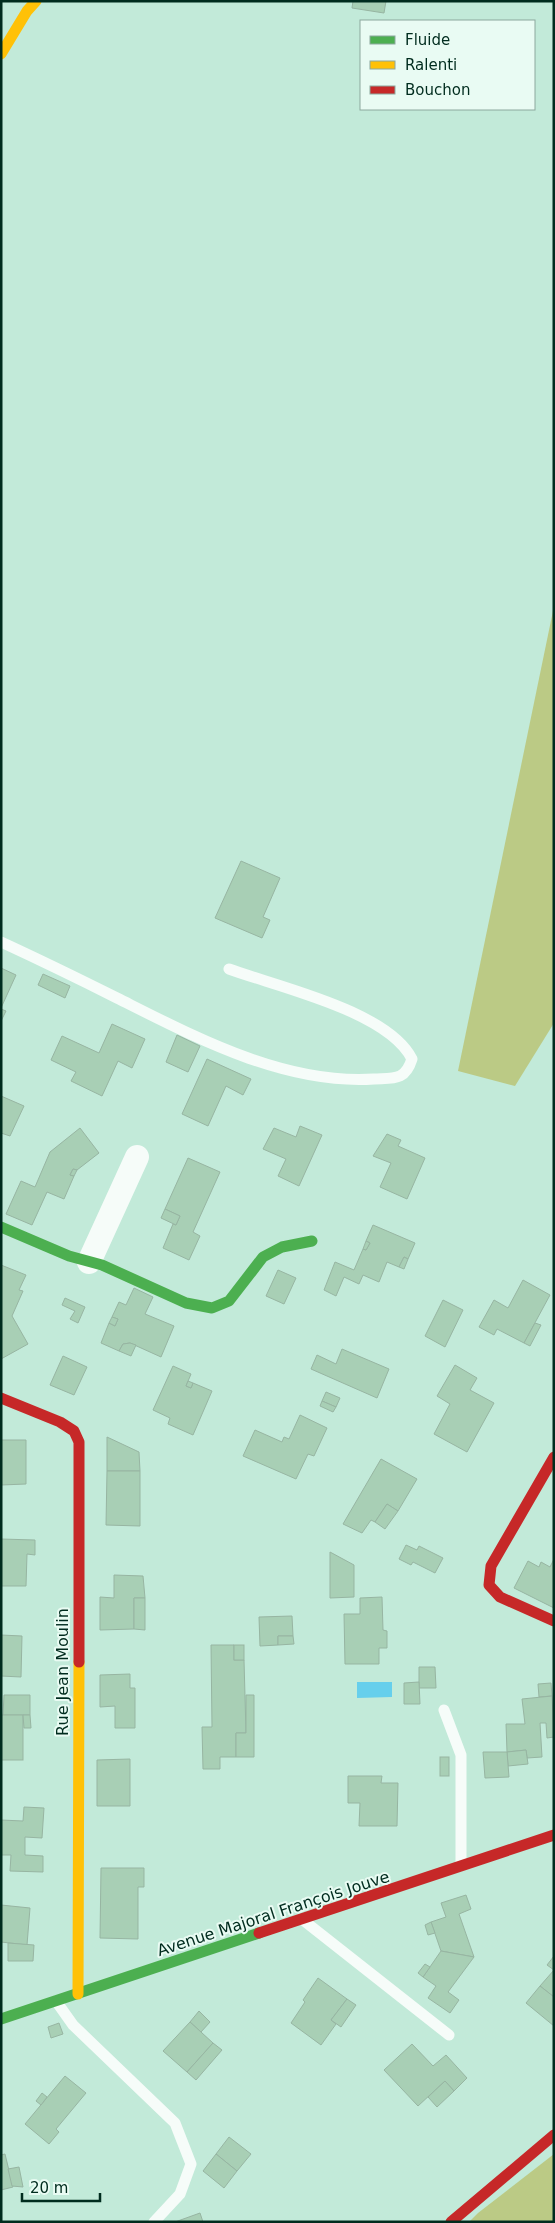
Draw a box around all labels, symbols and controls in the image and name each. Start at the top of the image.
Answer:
legend [360,20,535,110]
text: Fluide [405,31,450,49]
text: Ralenti [405,56,457,74]
text: Bouchon [405,81,470,99]
street label: Rue Jean Moulin [53,1608,72,1736]
street label: Avenue Majoral François Jouve [155,1867,392,1960]
scale bar [22,2170,100,2202]
text: 20 m [30,2179,68,2197]

